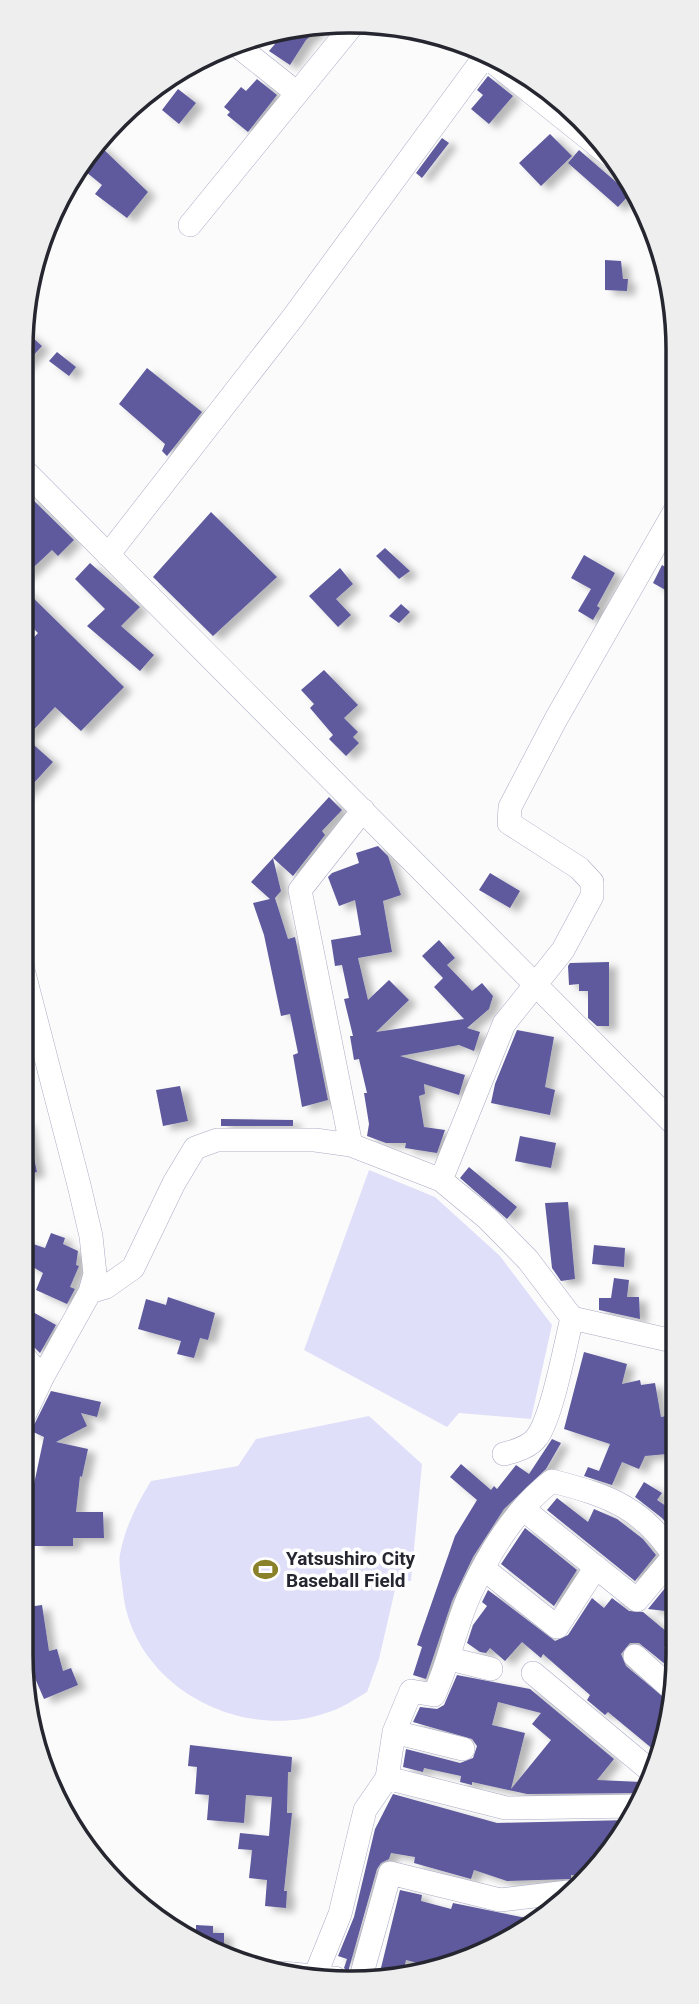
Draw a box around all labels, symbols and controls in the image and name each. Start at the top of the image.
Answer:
place label: Yatsushiro City Baseball Field [286,1547,416,1592]
sports icon: Yatsushiro City Baseball Field [252,1555,280,1583]

